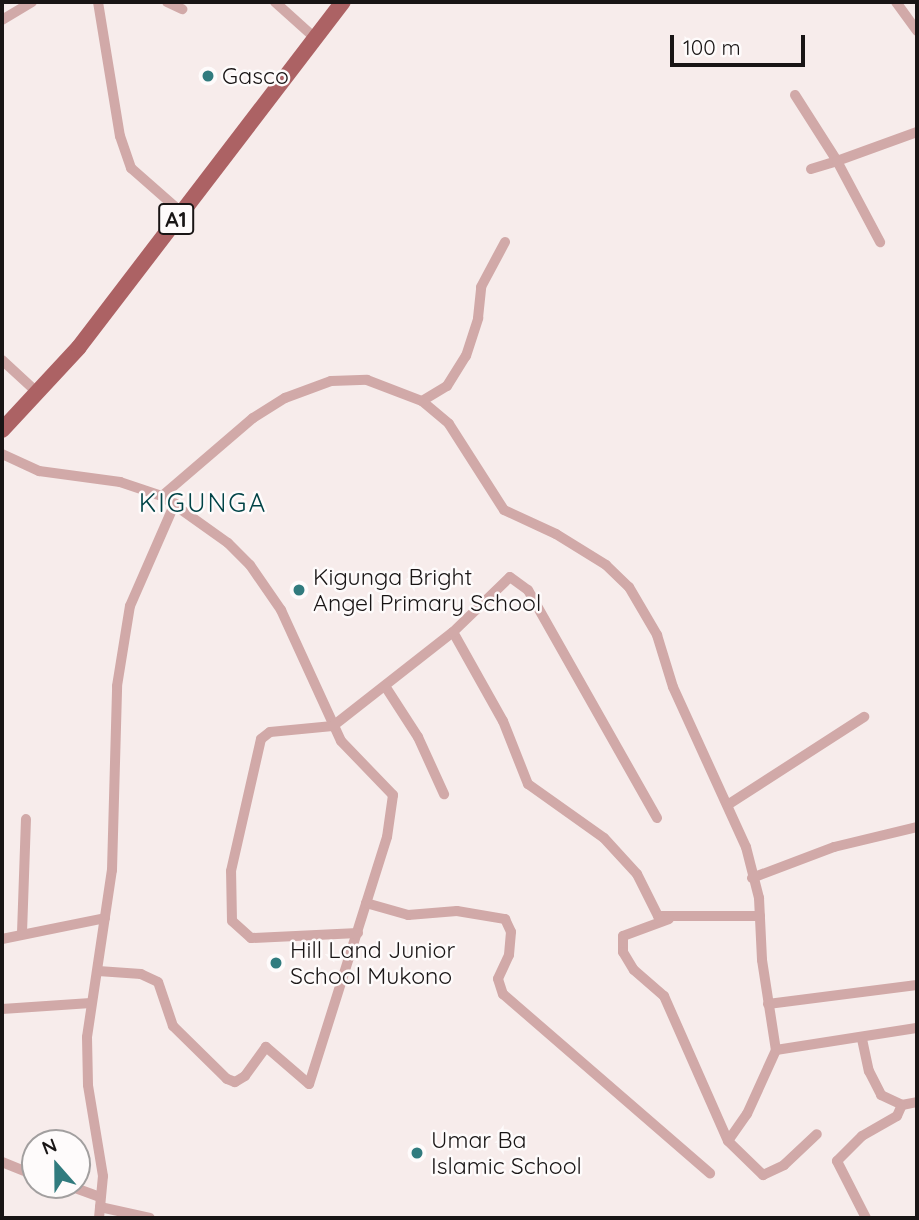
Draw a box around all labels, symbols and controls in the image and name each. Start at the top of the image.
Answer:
scale bar [674,21,809,65]
text: 100 m [683,34,741,60]
place label: Gasco [222,62,289,90]
marker: Gasco [200,68,216,84]
road number: A1 [157,202,195,236]
district label: KIGUNGA [140,487,266,519]
place label: Kigunga Bright Angel Primary School [313,563,541,617]
marker: Kigunga Bright Angel Primary School [291,582,307,598]
place label: Hill Land Junior School Mukono [290,936,455,990]
marker: Hill Land Junior School Mukono [268,955,284,971]
place label: Umar Ba Islamic School [431,1126,582,1180]
north arrow [21,1129,91,1199]
text: N [38,1133,60,1160]
marker: Umar Ba Islamic School [409,1145,425,1161]

